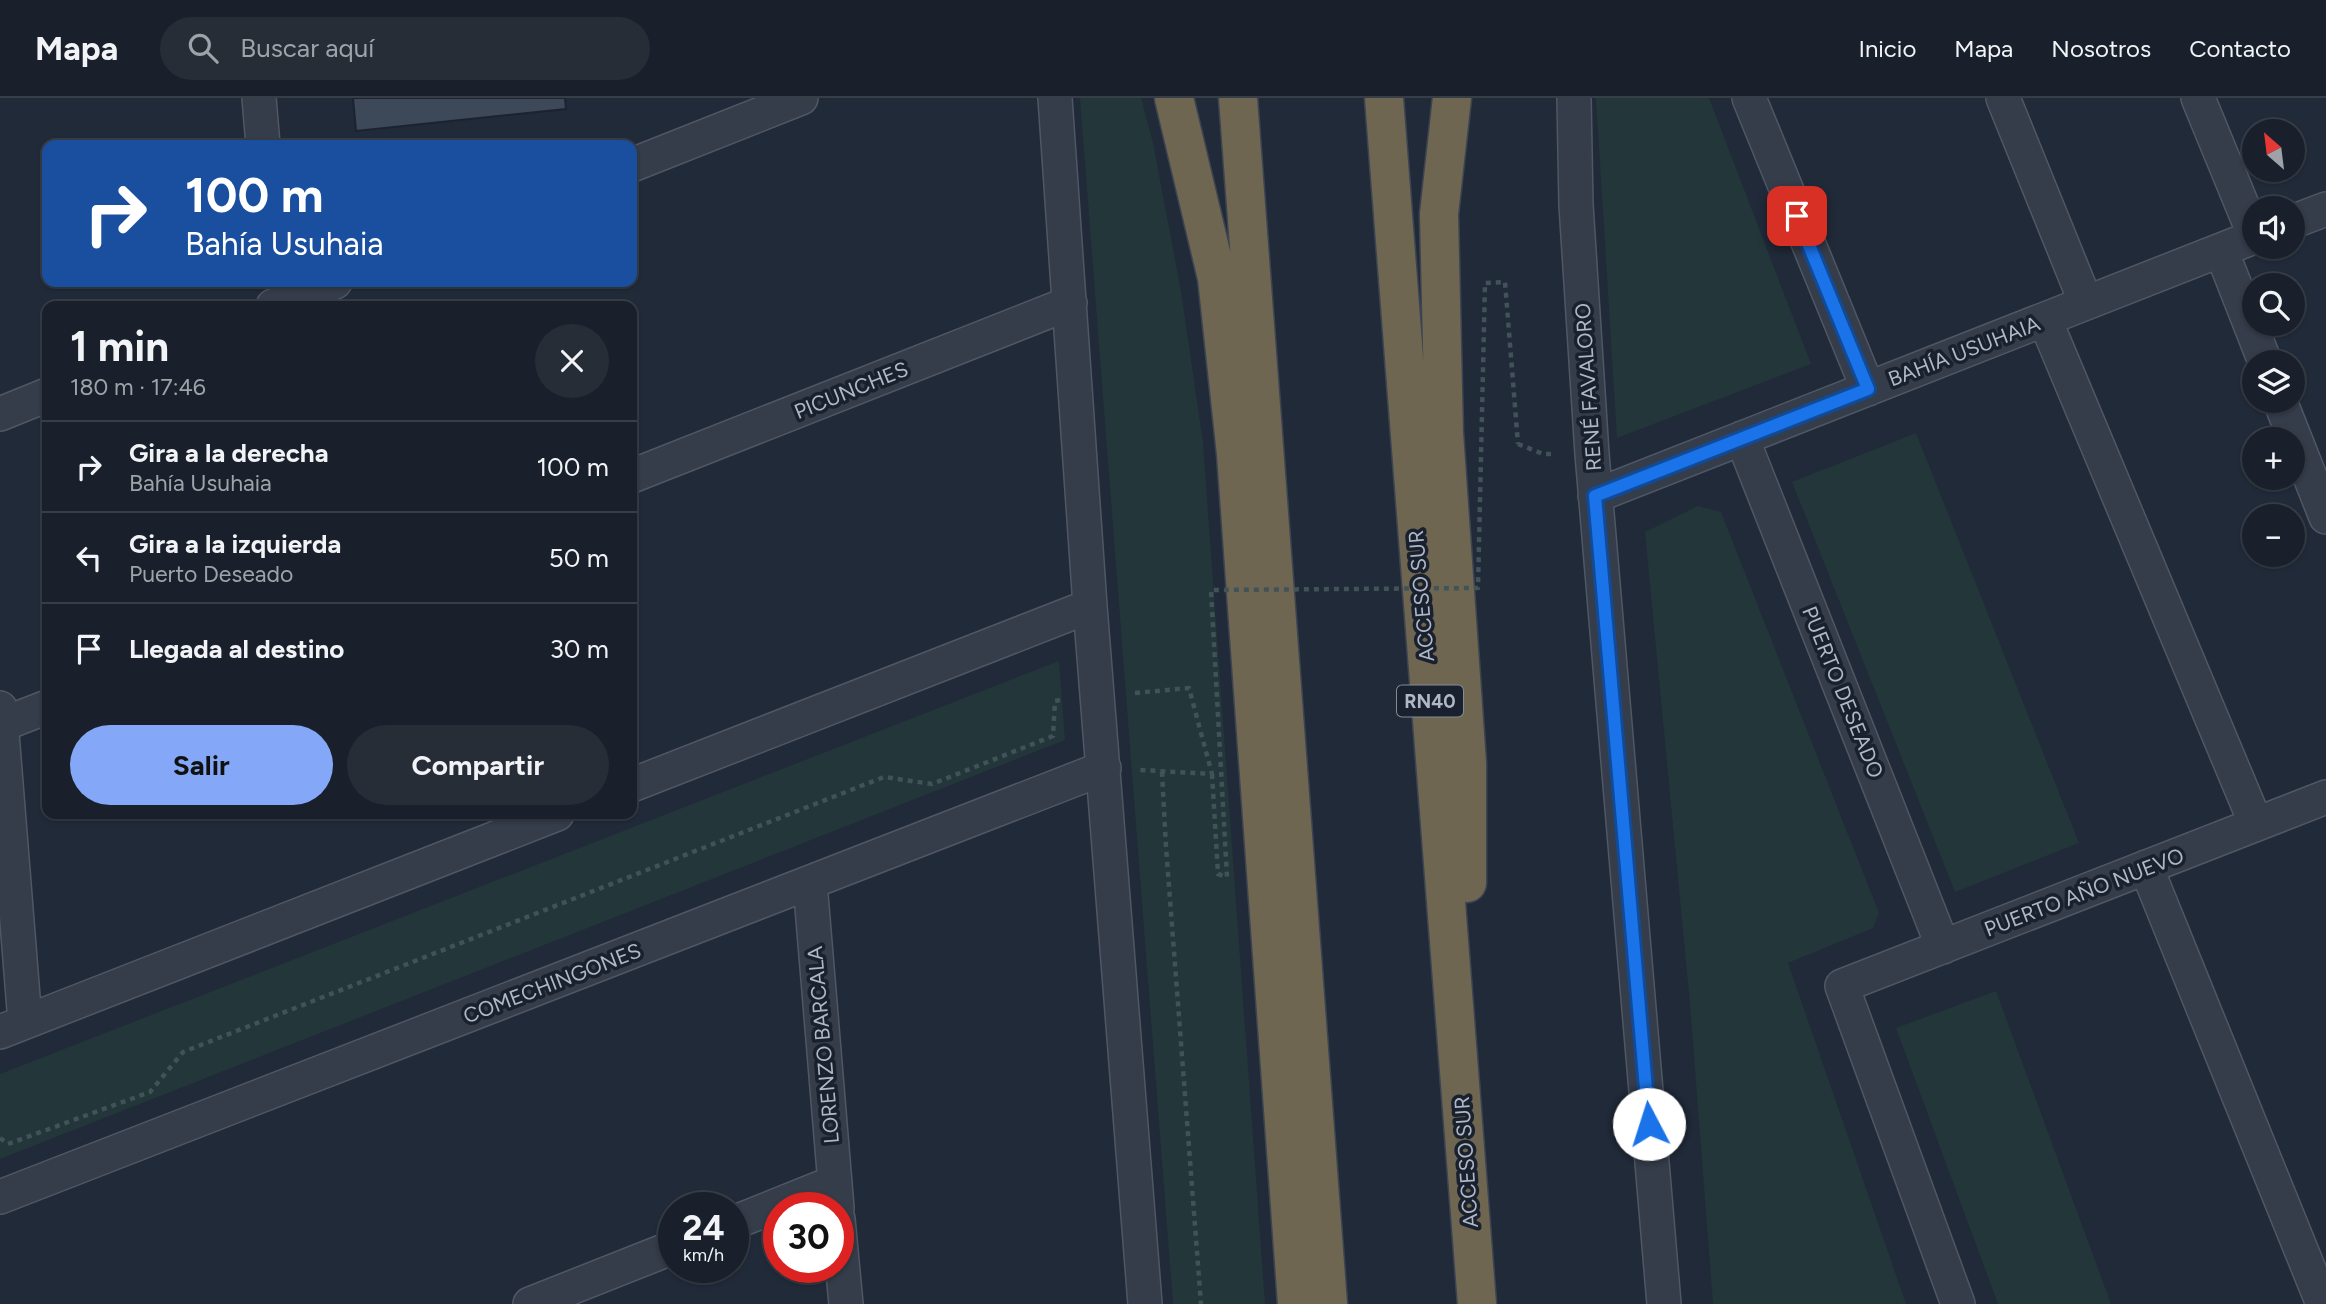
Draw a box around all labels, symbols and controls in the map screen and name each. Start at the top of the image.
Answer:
search box [160,17,650,80]
text: Mapa [35,29,118,68]
icon: search [184,29,222,67]
text: Buscar aquí [240,32,374,64]
text: Inicio [1858,34,1916,63]
text: Mapa [1954,34,2013,63]
text: Nosotros [2051,34,2151,63]
text: Contacto [2189,34,2291,63]
north arrow [2242,119,2305,182]
map controls [2242,119,2305,567]
text: 100 m [185,165,324,224]
icon: right [70,168,161,259]
pin [1767,186,1827,246]
button: sound [2242,196,2305,259]
icon: arrive [1778,197,1816,235]
text: Bahía Usuhaia [185,225,384,263]
button: search [2242,273,2305,336]
street label: RENÉ FAVALORO [1570,302,1606,472]
street label: BAHÍA USUHAIA [1885,311,2043,391]
text: 1 min [70,321,169,372]
button: close [535,324,609,398]
button: layers [2242,350,2305,413]
street label: PICUNCHES [791,356,911,424]
text: 180 m · 17:46 [70,373,206,401]
button: + [2242,427,2305,490]
text: Gira a la derecha [129,437,329,469]
icon: right [70,448,108,486]
text: 100 m [536,451,609,483]
text: Bahía Usuhaia [129,469,272,497]
button: − [2242,504,2305,567]
text: Gira a la izquierda [129,528,341,560]
street label: ACCESO SUR [1403,529,1439,663]
icon: left [70,539,108,577]
text: 50 m [549,542,609,574]
text: Puerto Deseado [129,560,293,588]
street label: PUERTO DESEADO [1797,603,1889,781]
icon: arrive [70,630,108,668]
text: Llegada al destino [129,633,344,665]
text: 30 m [550,633,609,665]
road number: RN40 [1397,686,1463,716]
button: Salir [70,725,333,805]
button: Compartir [347,725,609,805]
street label: PUERTO AÑO NUEVO [1981,842,2187,942]
street label: COMECHINGONES [460,938,644,1028]
street label: LORENZO BARCALA [802,945,844,1145]
position arrow [1612,1087,1686,1161]
street label: ACCESO SUR [1449,1095,1483,1229]
speed limit sign: 30 [763,1192,854,1283]
text: 24 [682,1207,725,1249]
text: km/h [683,1244,724,1266]

